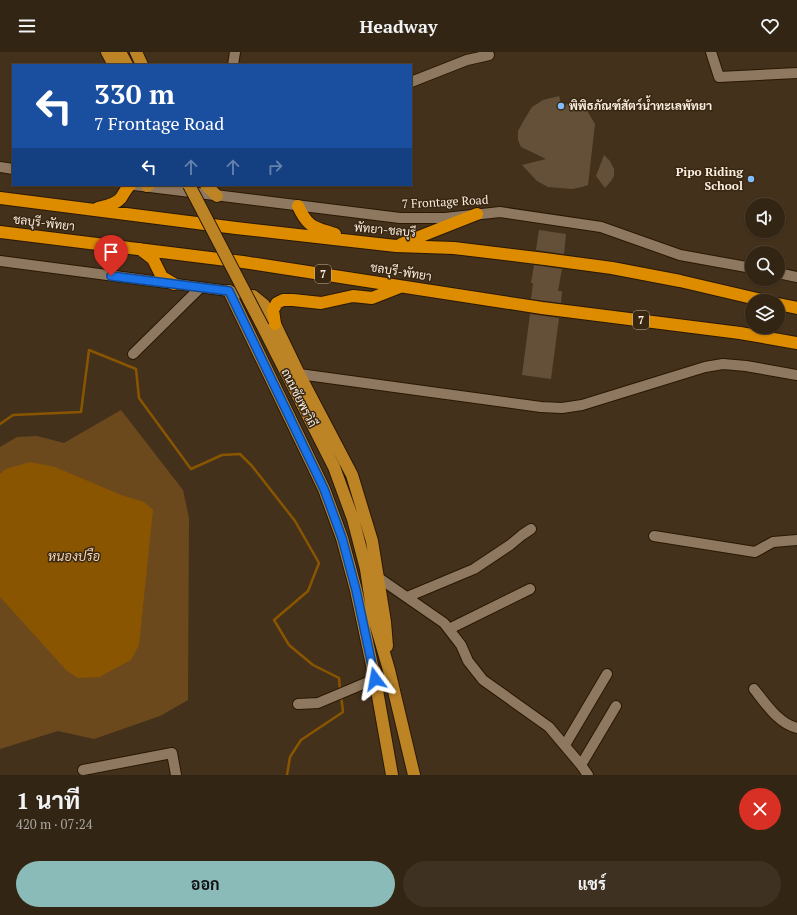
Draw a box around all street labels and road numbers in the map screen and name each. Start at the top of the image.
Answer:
street label: 7 Frontage Road [401,192,489,211]
street label: ชลบุรี-พัทยา [12,211,76,236]
street label: พัทยา-ชลบุรี [353,219,417,242]
street label: ชลบุรี-พัทยา [369,259,433,286]
road number: 7 [315,265,331,283]
road number: 7 [633,311,649,329]
street label: ถนนชัยพรวิถี [278,366,321,430]

